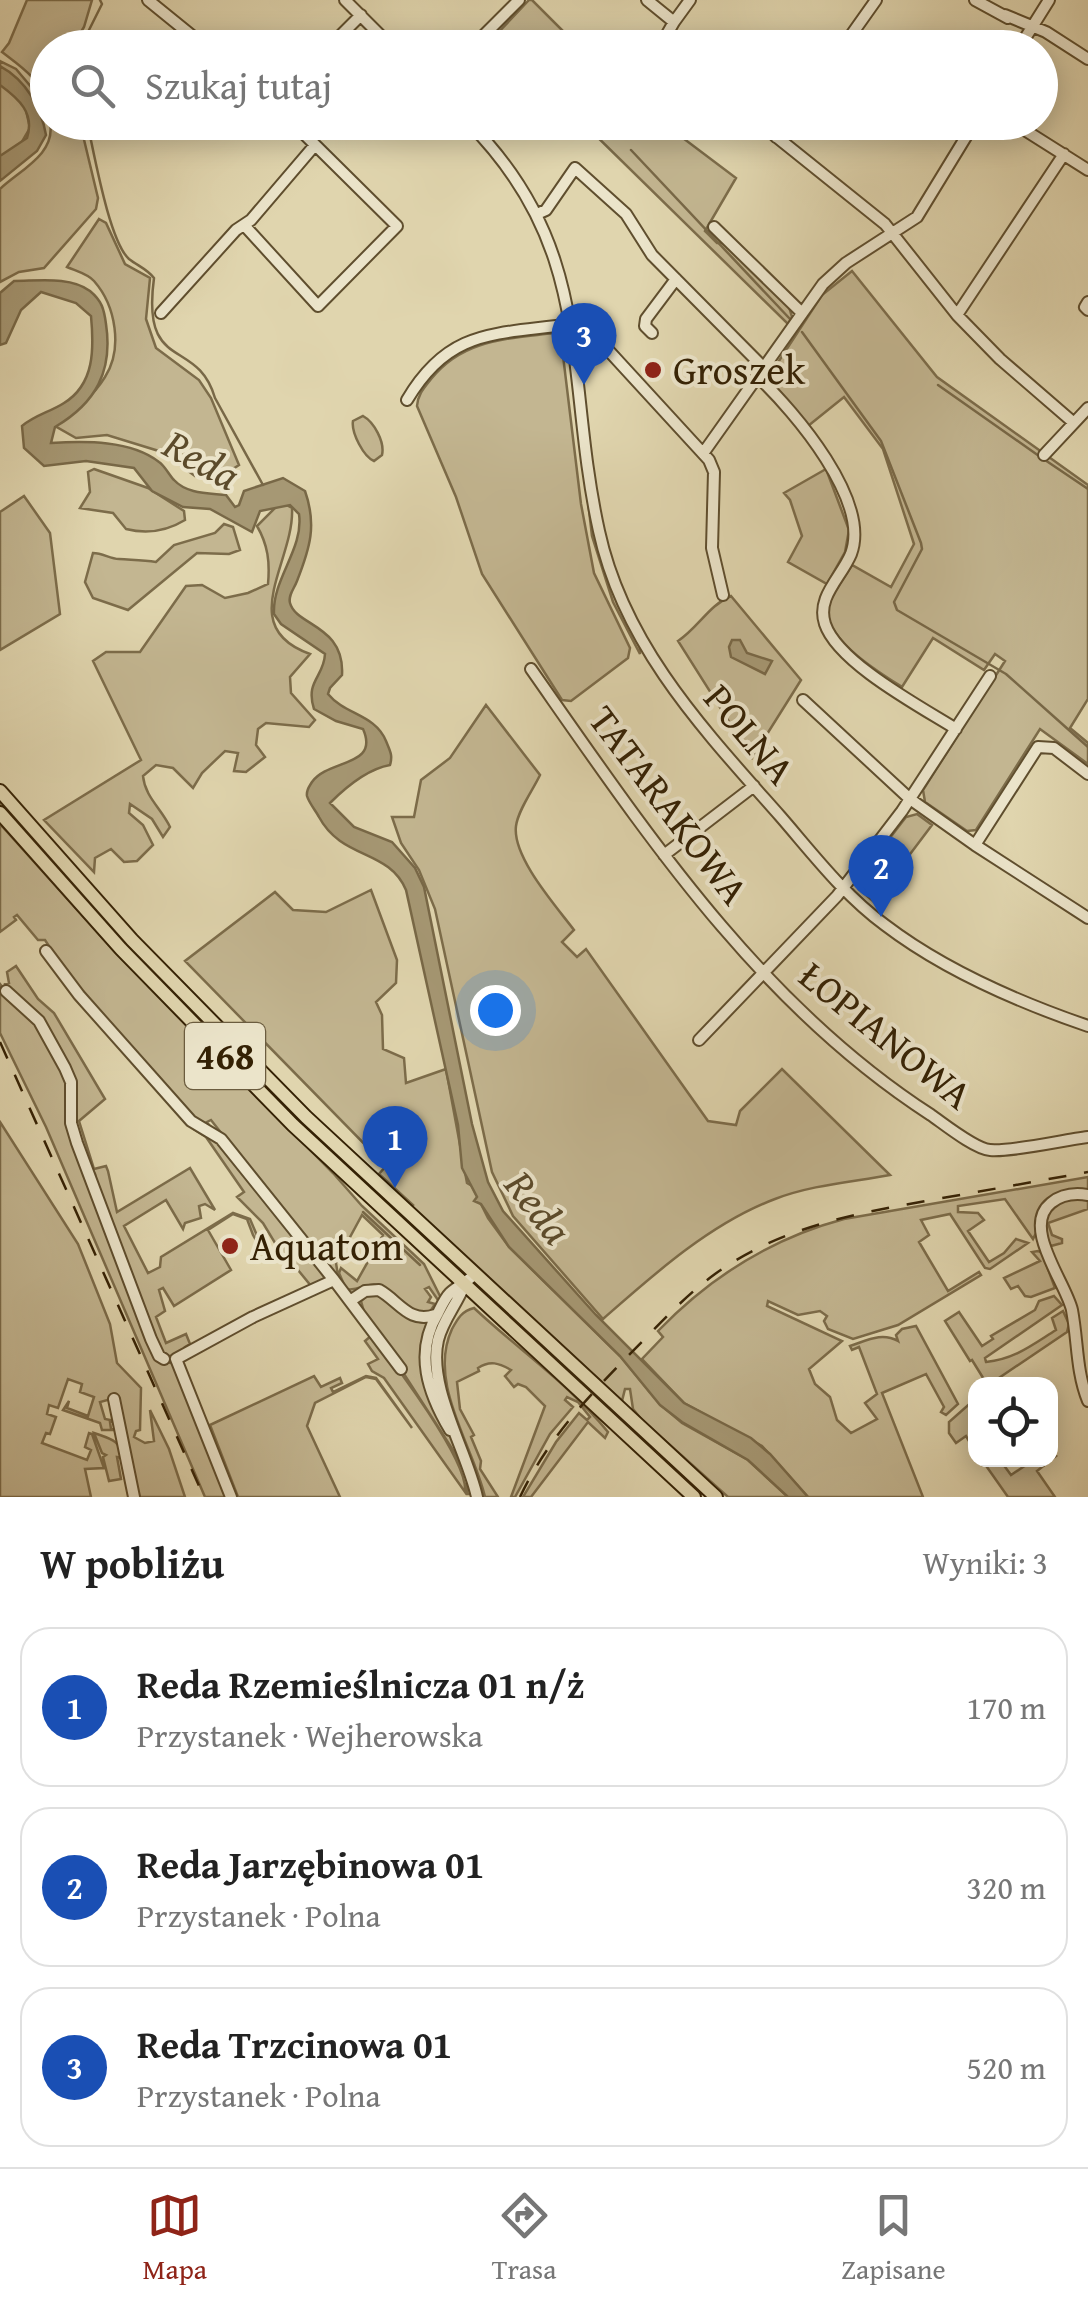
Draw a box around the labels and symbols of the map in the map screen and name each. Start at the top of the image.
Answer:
pin: 3 [552,302,616,385]
place label: Groszek [673,340,806,399]
marker: Groszek [642,359,664,381]
water label: Reda [152,412,252,505]
street label: POLNA [691,670,810,797]
street label: TATARAKOWA [575,693,764,917]
pin: 2 [848,834,914,917]
street label: ŁOPIANOWA [787,946,985,1123]
your location [470,985,521,1036]
road number: 468 [185,1023,265,1089]
pin: 1 [362,1106,428,1188]
water label: Reda [490,1156,588,1257]
place label: Aquatom [250,1216,403,1275]
marker: Aquatom [219,1235,241,1257]

